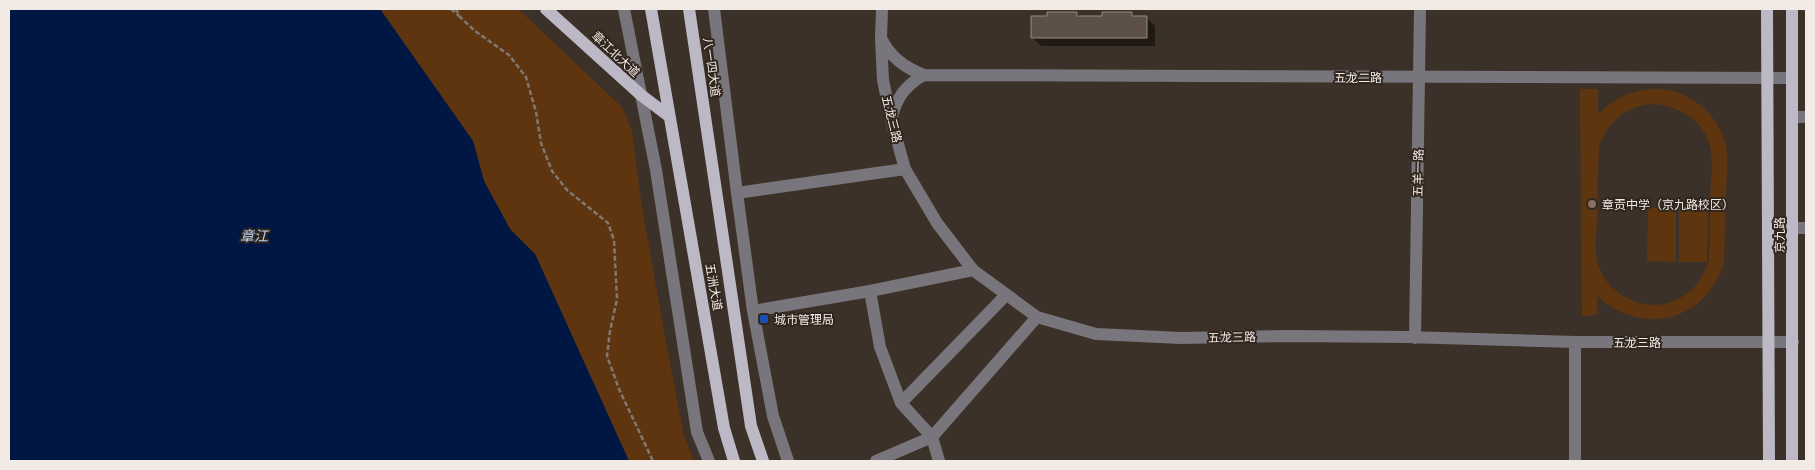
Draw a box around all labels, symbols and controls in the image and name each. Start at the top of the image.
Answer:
street label: 章江北大道 [590,29,642,79]
street label: 八一四大道 [701,36,723,98]
street label: 五龙二路 [1334,71,1382,84]
street label: 五龙三路 [880,94,904,144]
street label: 五羊一路 [1411,149,1425,197]
marker: 章贡中学（京九路校区） [1586,198,1598,210]
place label: 章贡中学（京九路校区） [1602,198,1734,211]
street label: 京九路 [1773,217,1786,253]
water label: 章江 [240,228,270,244]
street label: 五洲大道 [703,262,725,312]
marker: 城市管理局 [758,313,770,325]
place label: 城市管理局 [774,313,834,326]
street label: 五龙三路 [1208,330,1256,344]
street label: 五龙三路 [1613,336,1661,349]

